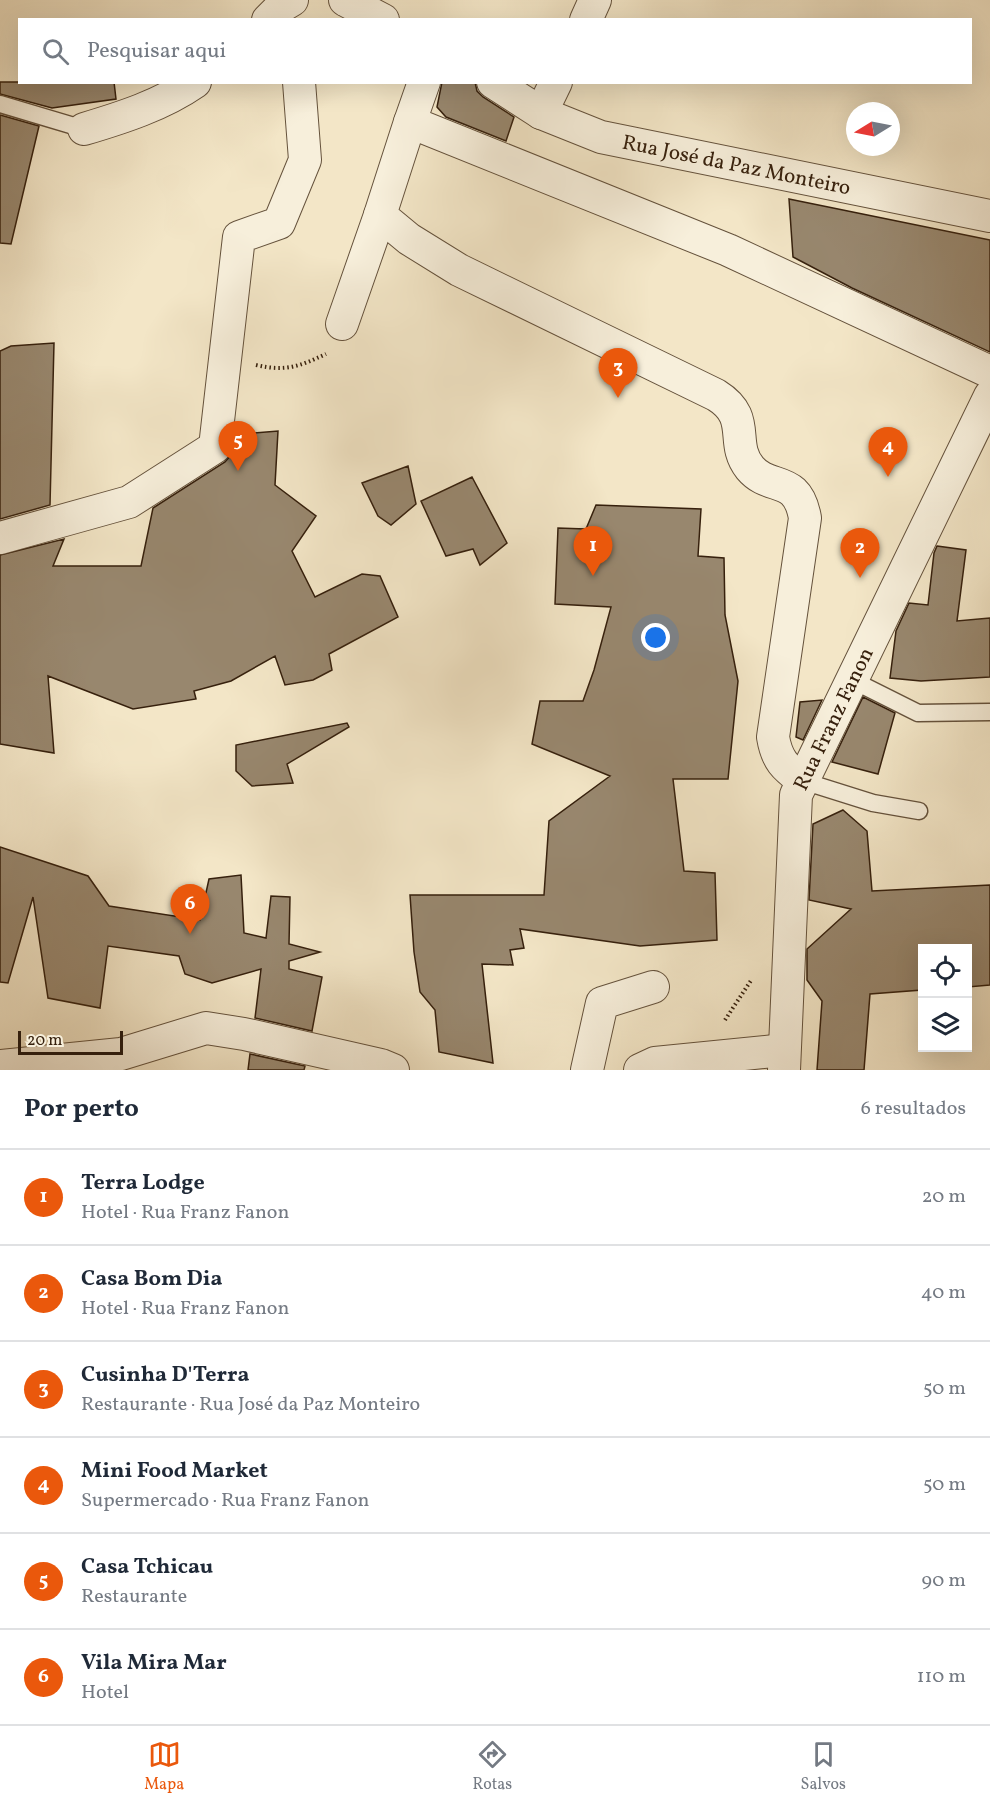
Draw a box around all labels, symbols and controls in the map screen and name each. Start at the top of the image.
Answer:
search box [18,18,972,84]
icon: search [39,35,72,68]
text: Pesquisar aqui [87,36,226,67]
north arrow [846,102,900,156]
street label: Rua José da Paz Monteiro [619,129,853,203]
pin: 3 [598,348,638,398]
pin: 5 [218,422,258,471]
pin: 4 [868,428,908,477]
pin: 1 [574,526,612,576]
pin: 2 [840,528,880,578]
your location [641,623,670,652]
street label: Rua Franz Fanon [787,643,882,796]
pin: 6 [170,884,210,934]
map controls [918,944,972,1052]
button: locate [918,944,972,998]
button: layers [918,998,972,1052]
scale bar [18,1028,123,1056]
text: 20 m [27,1030,62,1052]
text: Por perto [24,1091,139,1127]
text: 6 resultados [861,1095,966,1123]
text: Terra Lodge [81,1168,205,1199]
text: 1 [39,1183,48,1211]
text: 20 m [922,1183,966,1211]
text: Hotel · Rua Franz Fanon [81,1199,289,1227]
text: Casa Bom Dia [81,1264,223,1295]
text: 2 [38,1279,49,1307]
text: 40 m [921,1279,966,1307]
text: Hotel · Rua Franz Fanon [81,1295,289,1323]
text: Cusinha D'Terra [81,1360,249,1391]
text: 3 [38,1375,49,1403]
text: 50 m [923,1375,966,1403]
text: Restaurante · Rua José da Paz Monteiro [81,1391,420,1419]
text: Mini Food Market [81,1456,268,1487]
text: 4 [37,1471,50,1499]
text: 50 m [923,1471,966,1499]
text: Supermercado · Rua Franz Fanon [81,1487,369,1515]
text: Casa Tchicau [81,1552,213,1583]
text: 5 [39,1567,48,1595]
text: 90 m [922,1567,966,1595]
text: Restaurante [81,1583,187,1611]
text: Vila Mira Mar [81,1648,227,1679]
text: 6 [38,1663,49,1691]
text: 110 m [917,1663,966,1691]
text: Hotel [81,1679,129,1707]
tab: Mapa [144,1738,184,1796]
tab: Rotas [473,1738,512,1796]
tab: Salvos [801,1738,846,1796]

